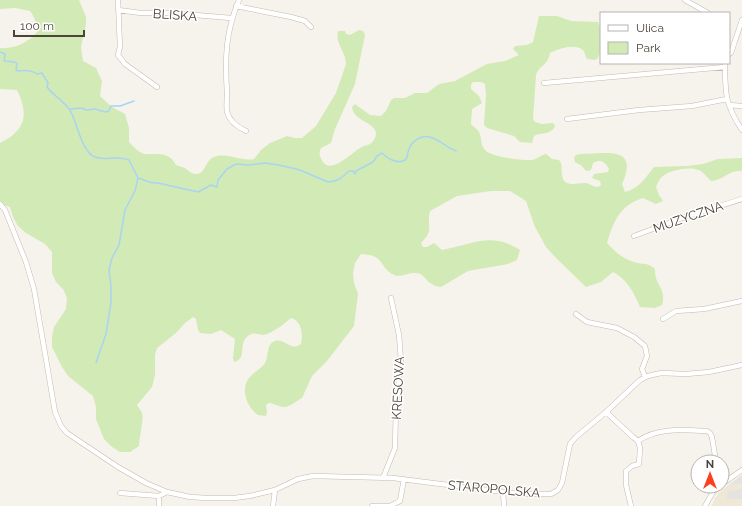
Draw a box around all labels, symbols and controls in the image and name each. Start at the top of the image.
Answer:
street label: BLISKA [152,6,198,24]
scale bar [14,12,84,38]
legend [600,12,730,64]
text: 100 m [20,19,54,33]
text: Ulica [636,21,664,35]
text: Park [636,41,661,55]
street label: MUZYCZNA [651,198,725,236]
street label: KRESOWA [389,356,407,420]
north arrow [690,454,730,494]
text: N [706,458,714,471]
street label: STAROPOLSKA [447,478,541,501]

